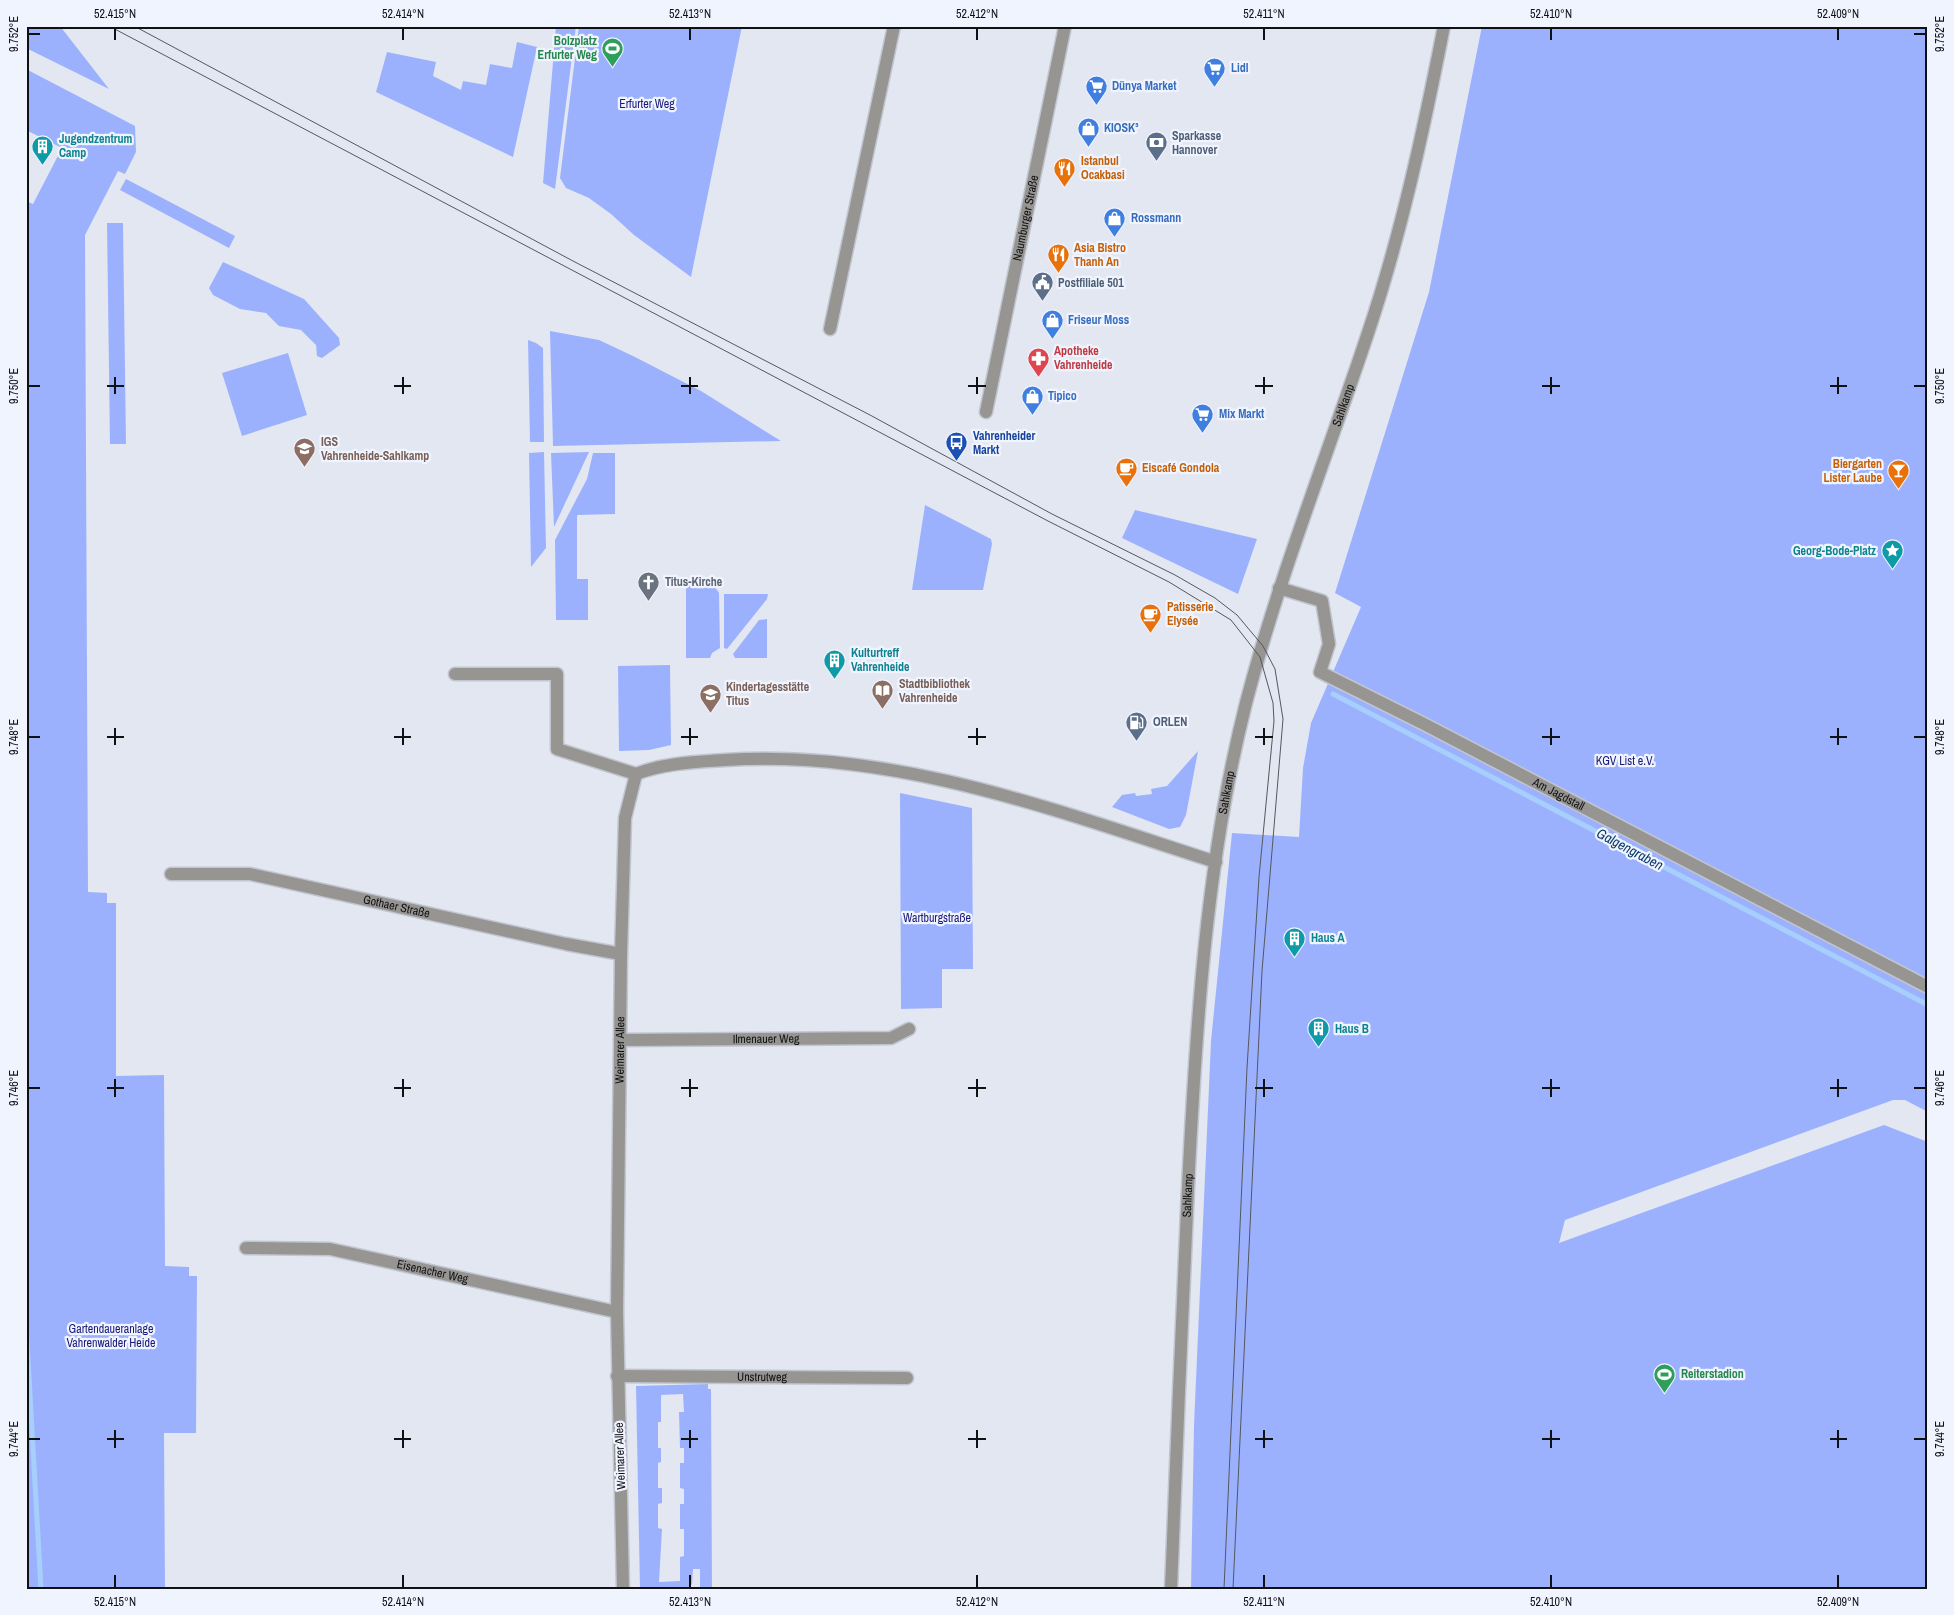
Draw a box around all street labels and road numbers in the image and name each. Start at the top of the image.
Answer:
street label: Naumburger Straße [1009,174,1042,262]
street label: Sahlkamp [1328,382,1358,429]
street label: Sahlkamp [1215,769,1238,815]
street label: Am Jagdstall [1529,774,1587,814]
street label: Gothaer Straße [362,891,431,922]
street label: Weimarer Allee [612,1016,628,1084]
street label: Ilmenauer Weg [733,1031,800,1047]
street label: Sahlkamp [1179,1173,1197,1218]
street label: Eisenacher Weg [395,1256,470,1287]
street label: Unstrutweg [737,1369,787,1385]
street label: Weimarer Allee [611,1422,629,1490]

